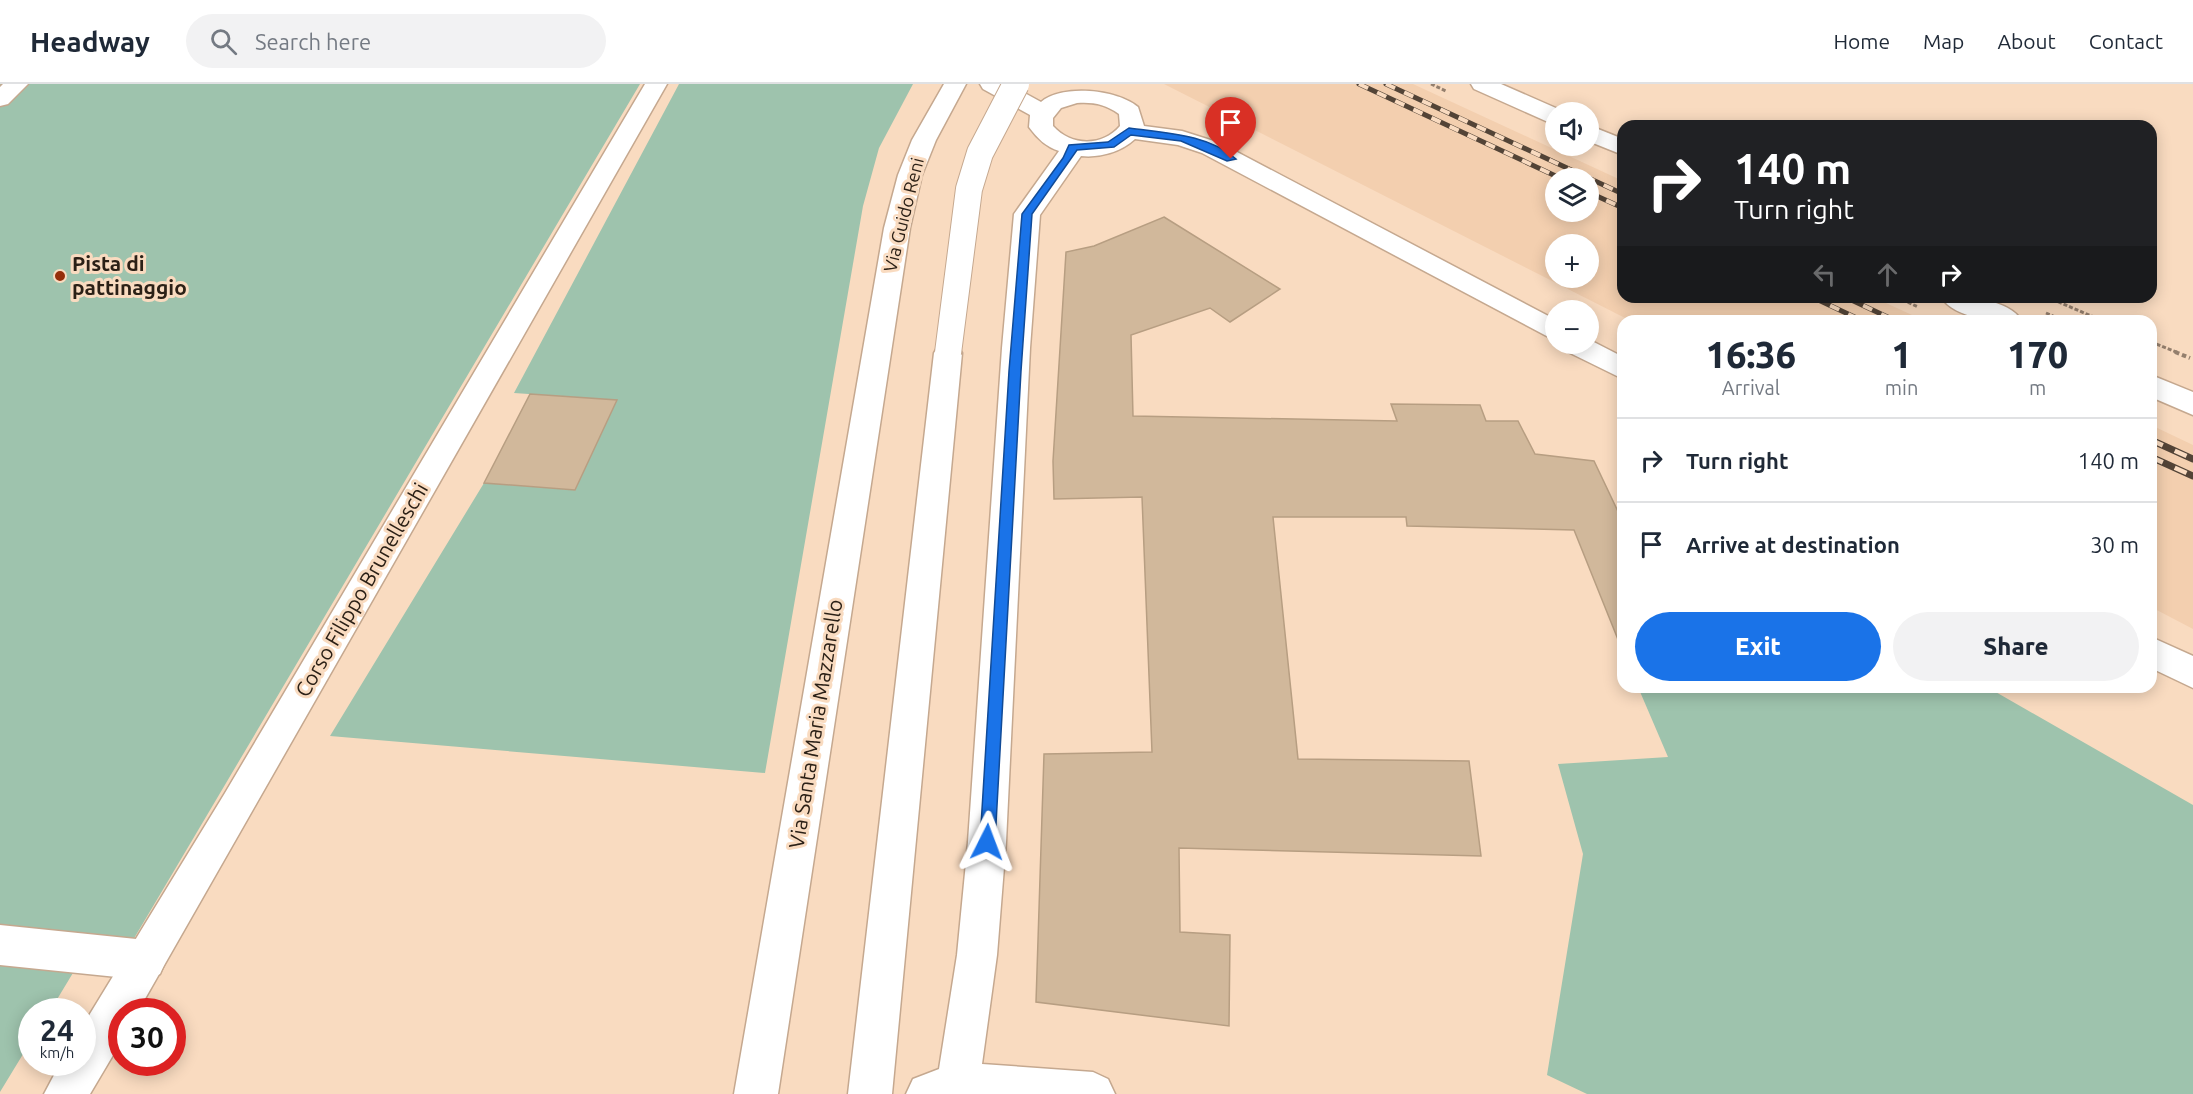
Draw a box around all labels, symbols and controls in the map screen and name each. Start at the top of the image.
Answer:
search box [186,14,606,68]
icon: search [207,25,240,58]
text: Headway [30,26,150,57]
text: Search here [255,29,371,54]
text: Home [1833,29,1890,53]
text: Map [1923,29,1964,53]
text: About [1997,29,2056,53]
text: Contact [2089,29,2163,53]
pin [1205,97,1256,159]
map controls [1545,102,1599,354]
button: sound [1545,102,1599,156]
icon: arrive [1214,106,1247,139]
icon: right [1635,144,1713,222]
text: 140 m [1734,145,1851,192]
street label: Via Guido Reni [879,155,927,274]
button: layers [1545,168,1599,222]
text: Turn right [1734,194,1854,224]
button: + [1545,234,1599,288]
place label: Pista di pattinaggio [72,251,187,299]
icon: left [1808,258,1841,291]
icon: ahead [1871,258,1904,291]
icon: right [1934,258,1967,291]
marker: Pista di pattinaggio [53,269,67,283]
button: − [1545,300,1599,354]
text: 16:36 [1706,334,1796,375]
text: 1 [1891,334,1912,375]
text: 170 [2007,334,2068,375]
text: Arrival [1722,376,1780,399]
text: min [1885,376,1918,399]
text: m [2029,376,2046,399]
icon: right [1635,444,1668,477]
text: Turn right [1686,448,1788,473]
text: 140 m [2078,448,2139,473]
street label: Corso Filippo Brunelleschi [290,478,432,701]
icon: arrive [1635,528,1668,561]
text: Arrive at destination [1686,532,1900,557]
text: 30 m [2090,532,2139,557]
street label: Via Santa Maria Mazzarello [783,598,847,850]
button: Exit [1635,612,1881,681]
button: Share [1893,612,2139,681]
position arrow [955,810,1019,874]
speed limit sign: 30 [108,998,186,1076]
text: 24 [40,1013,74,1047]
text: km/h [40,1044,74,1061]

